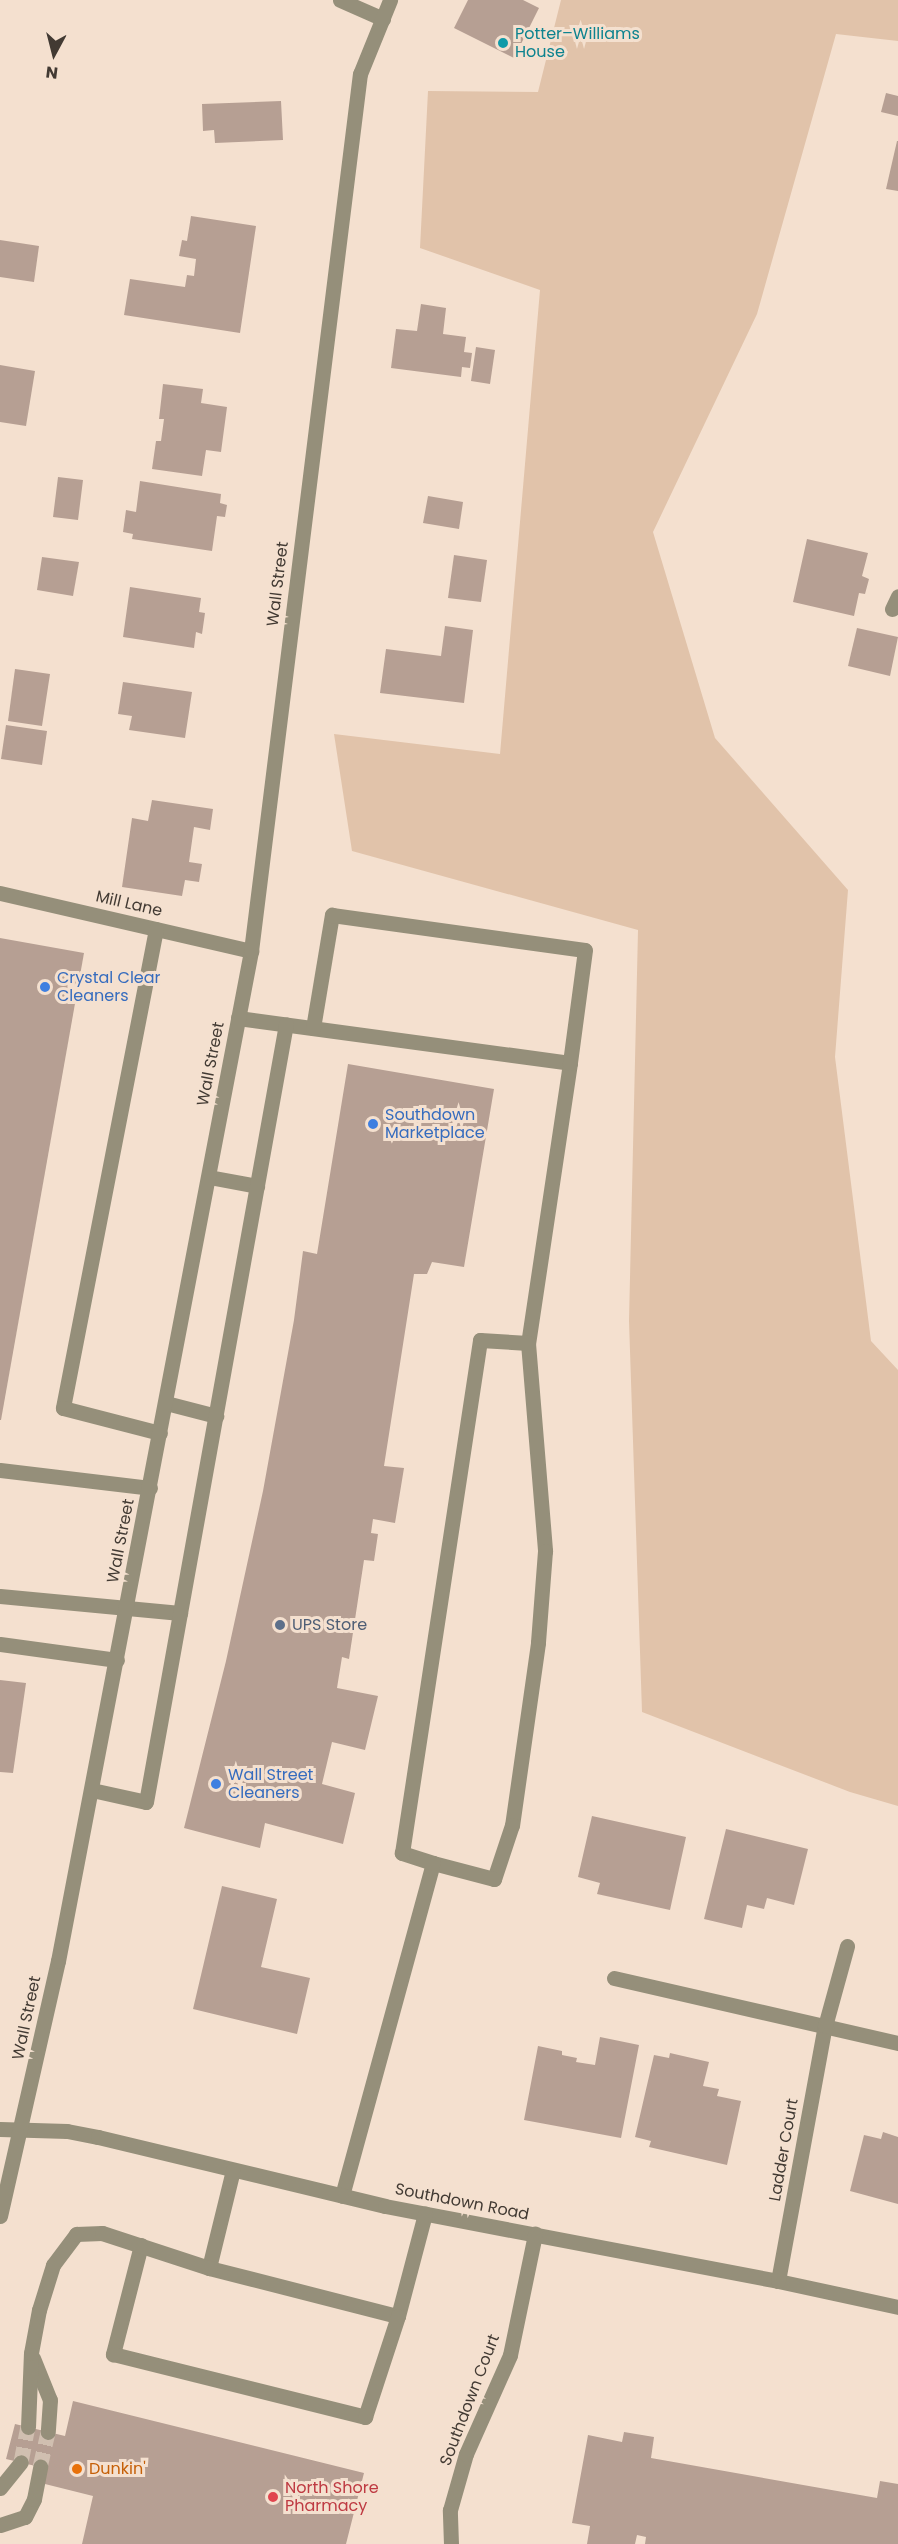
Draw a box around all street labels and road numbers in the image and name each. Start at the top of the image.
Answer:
street label: Wall Street [263,540,293,628]
street label: Mill Lane [94,887,164,921]
street label: Wall Street [193,1020,229,1108]
street label: Wall Street [103,1497,139,1585]
street label: Wall Street [9,1974,45,2062]
street label: Ladder Court [766,2097,802,2203]
street label: Southdown Road [393,2180,531,2224]
street label: Southdown Court [436,2332,504,2468]

